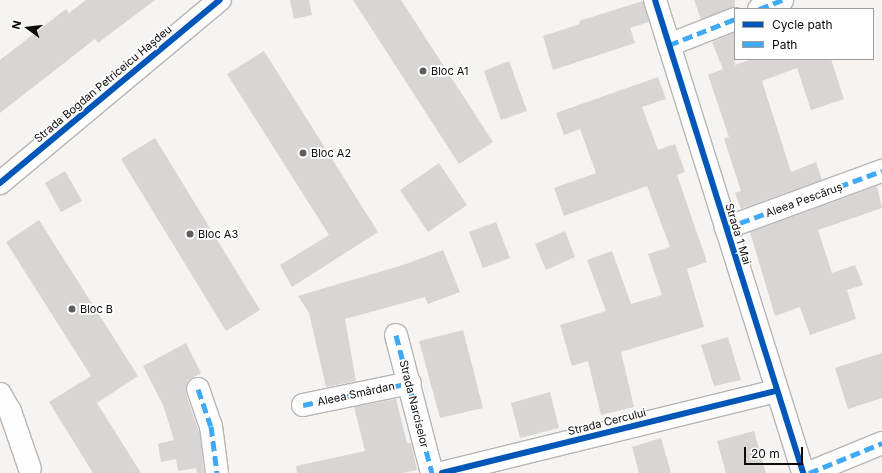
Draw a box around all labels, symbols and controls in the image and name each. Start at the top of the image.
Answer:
north arrow [8,8,48,48]
legend [734,8,874,60]
text: Cycle path [772,17,833,32]
text: N [9,19,24,31]
street label: Strada Bogdan Petriceicu Hașdeu [32,23,174,145]
text: Path [772,37,797,52]
place label: Bloc A1 [431,64,469,78]
marker: Bloc A1 [418,66,428,76]
place label: Bloc A2 [311,146,351,160]
marker: Bloc A2 [298,148,308,158]
street label: Aleea Pescăruș [764,180,844,220]
street label: Strada 1 Mai [722,202,754,266]
place label: Bloc A3 [198,227,238,241]
marker: Bloc A3 [185,229,195,239]
place label: Bloc B [80,302,113,316]
marker: Bloc B [67,304,77,314]
street label: Strada Narciselor [397,359,431,449]
street label: Aleea Smârdan [316,379,396,409]
street label: Strada Cercului [567,406,647,438]
scale bar [746,439,805,465]
text: 20 m [751,446,780,461]

